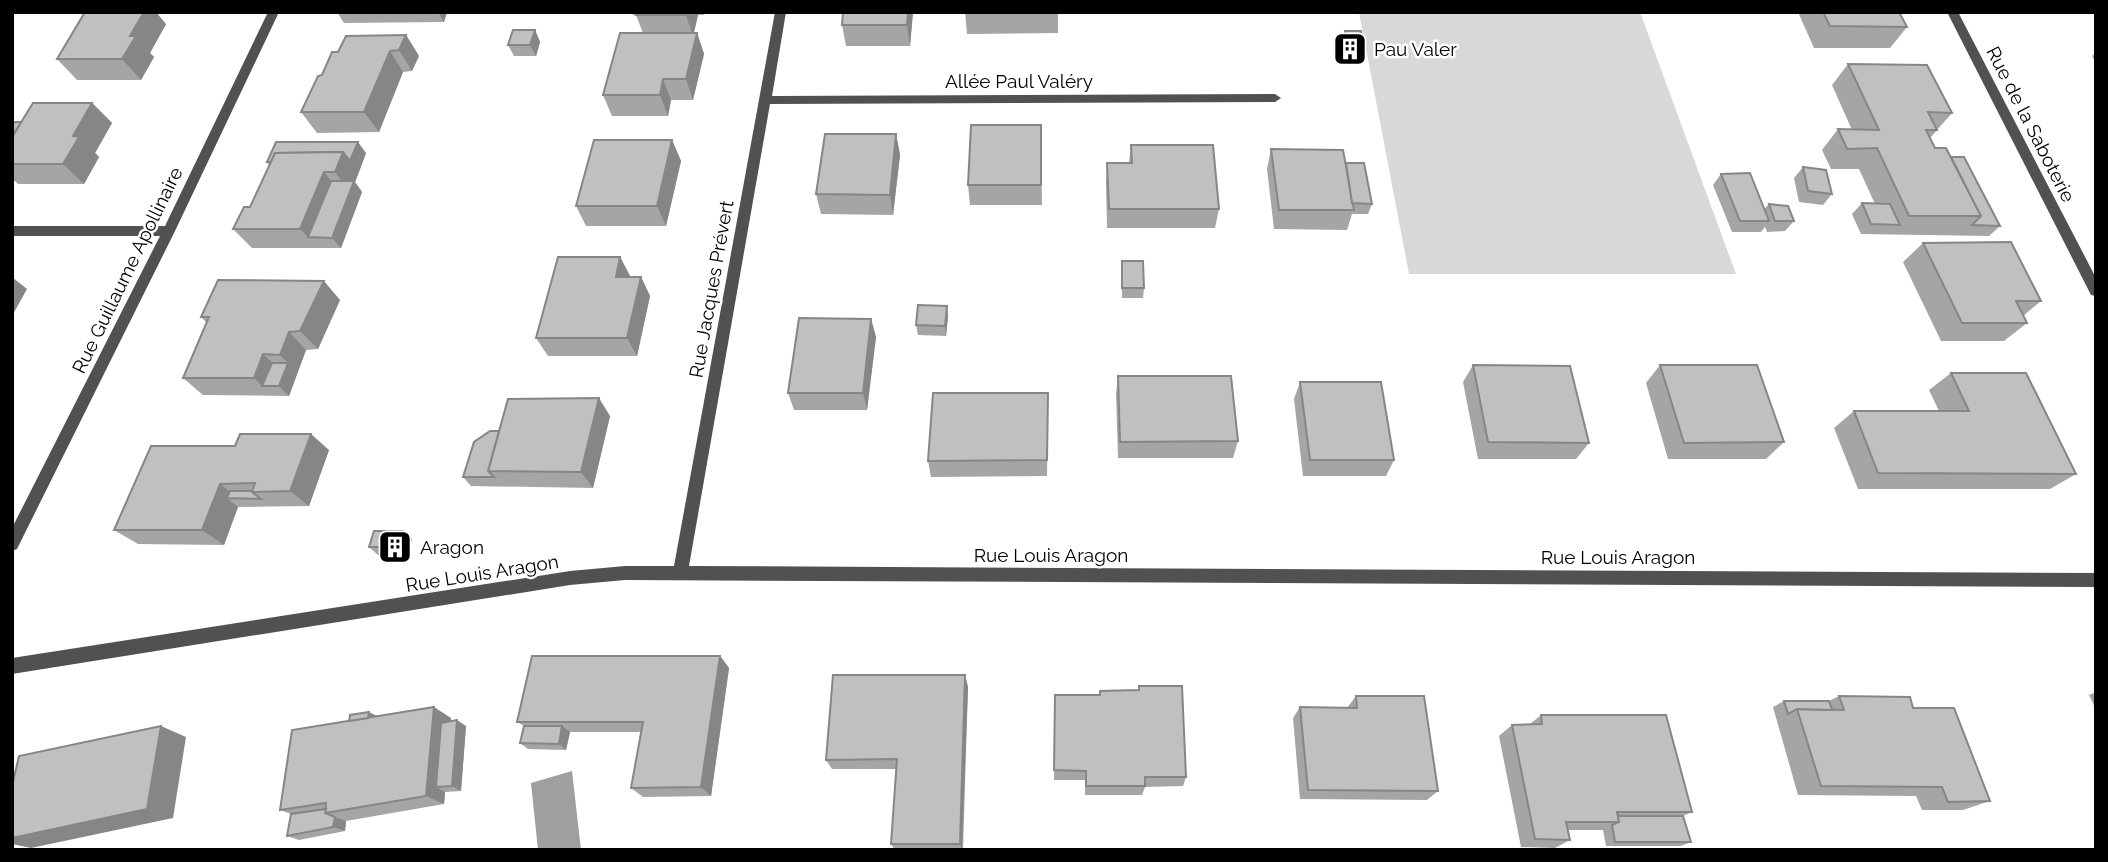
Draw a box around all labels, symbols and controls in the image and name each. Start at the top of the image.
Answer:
building icon: Pau Valer [1331,30,1369,68]
place label: Pau Valer [1374,38,1457,60]
street label: Rue de la Saboterie [1982,42,2080,206]
street label: Allée Paul Valéry [945,70,1093,92]
street label: Rue Guillaume Apollinaire [67,163,187,377]
street label: Rue Jacques Prévert [685,198,738,380]
building icon: Aragon [376,528,414,566]
place label: Aragon [420,536,484,558]
street label: Rue Louis Aragon [974,544,1128,566]
street label: Rue Louis Aragon [1541,546,1695,568]
street label: Rue Louis Aragon [404,550,560,596]

